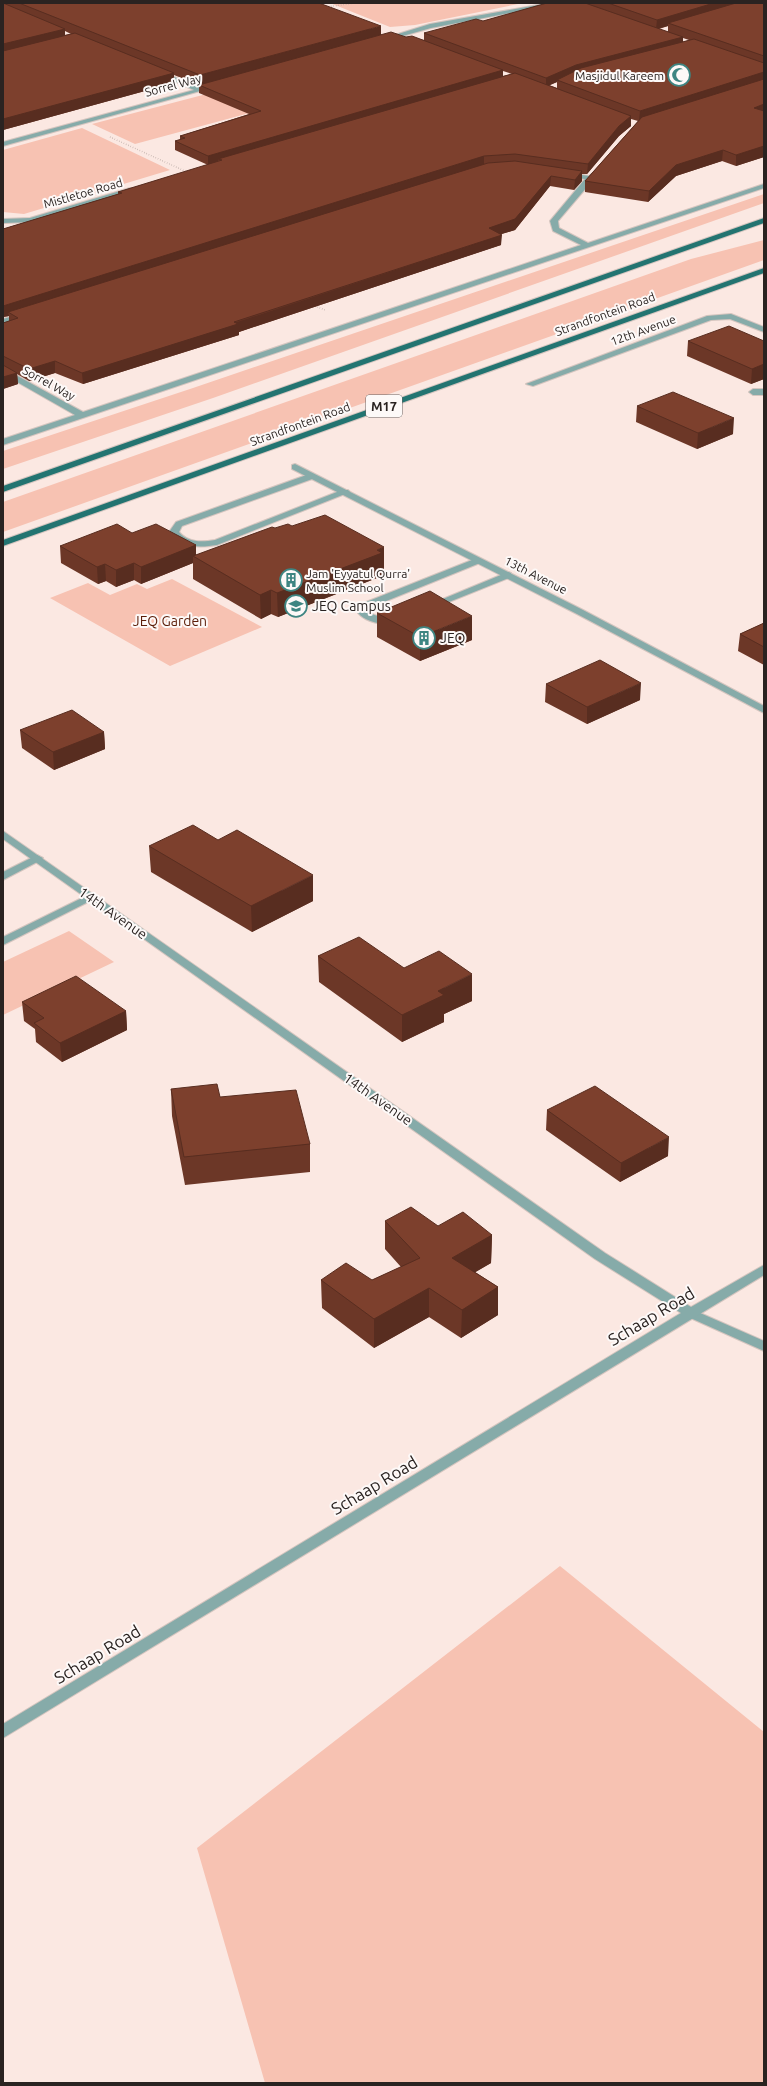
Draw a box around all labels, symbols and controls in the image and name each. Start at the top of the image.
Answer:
mosque icon: Masjidul Kareem [666,62,692,88]
place label: Masjidul Kareem [575,69,664,82]
street label: Sorrel Way [143,71,203,99]
street label: Mistletoe Road [42,175,124,211]
street label: Strandfontein Road [553,290,657,338]
street label: 12th Avenue [609,312,677,348]
street label: Sorrel Way [21,363,78,403]
road number: M17 [366,395,402,417]
street label: Strandfontein Road [248,400,352,448]
street label: 13th Avenue [503,554,569,596]
building icon: Jam 'Eyyatul Qurra' Muslim School [278,567,304,593]
place label: Jam 'Eyyatul Qurra' Muslim School [306,567,410,594]
school or university icon: JEQ Campus [283,593,309,619]
place label: JEQ Campus [312,598,391,614]
park label: JEQ Garden [133,613,207,629]
building icon: JEQ [411,625,437,651]
place label: JEQ [440,630,466,646]
street label: 14th Avenue [76,884,150,942]
street label: 14th Avenue [341,1070,415,1128]
street label: Schaap Road [605,1283,697,1349]
street label: Schaap Road [328,1452,420,1518]
street label: Schaap Road [51,1621,143,1687]

